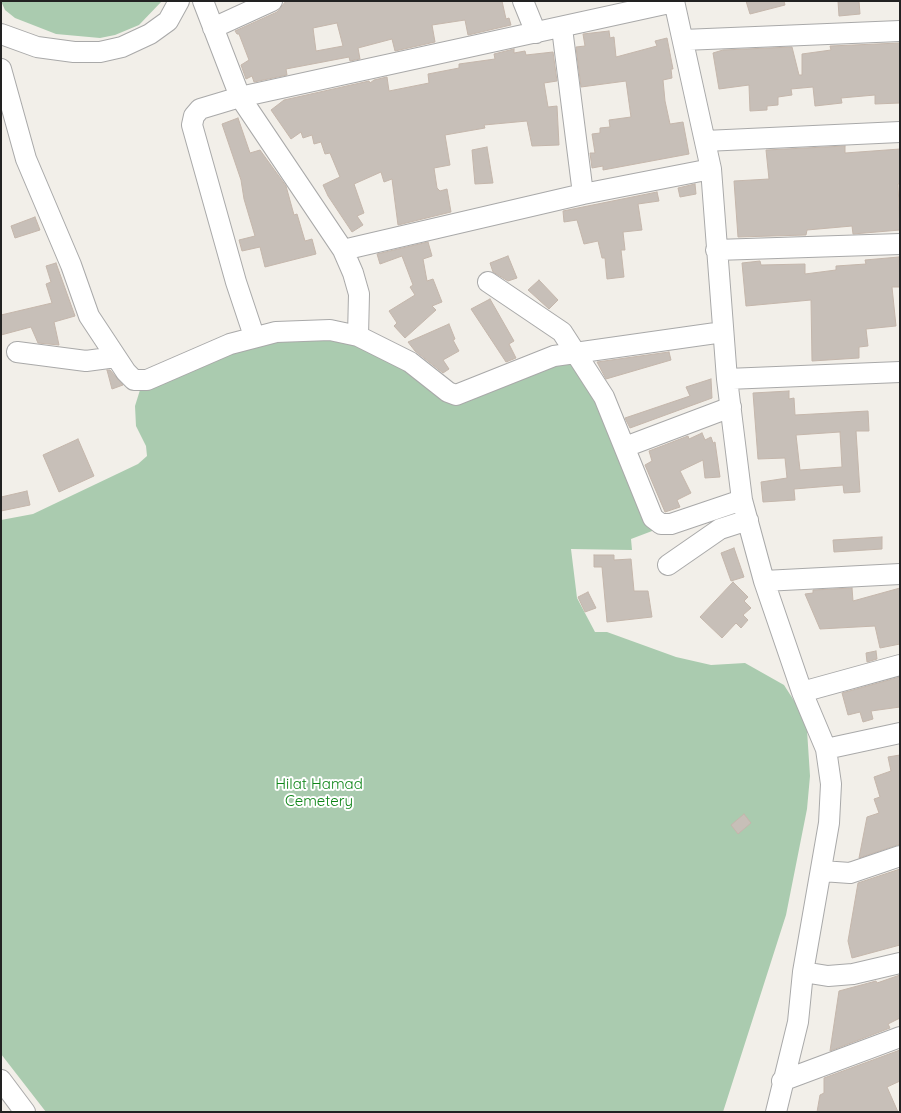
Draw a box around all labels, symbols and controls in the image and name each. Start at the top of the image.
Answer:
park label: Hilat Hamad Cemetery [275,775,363,810]

